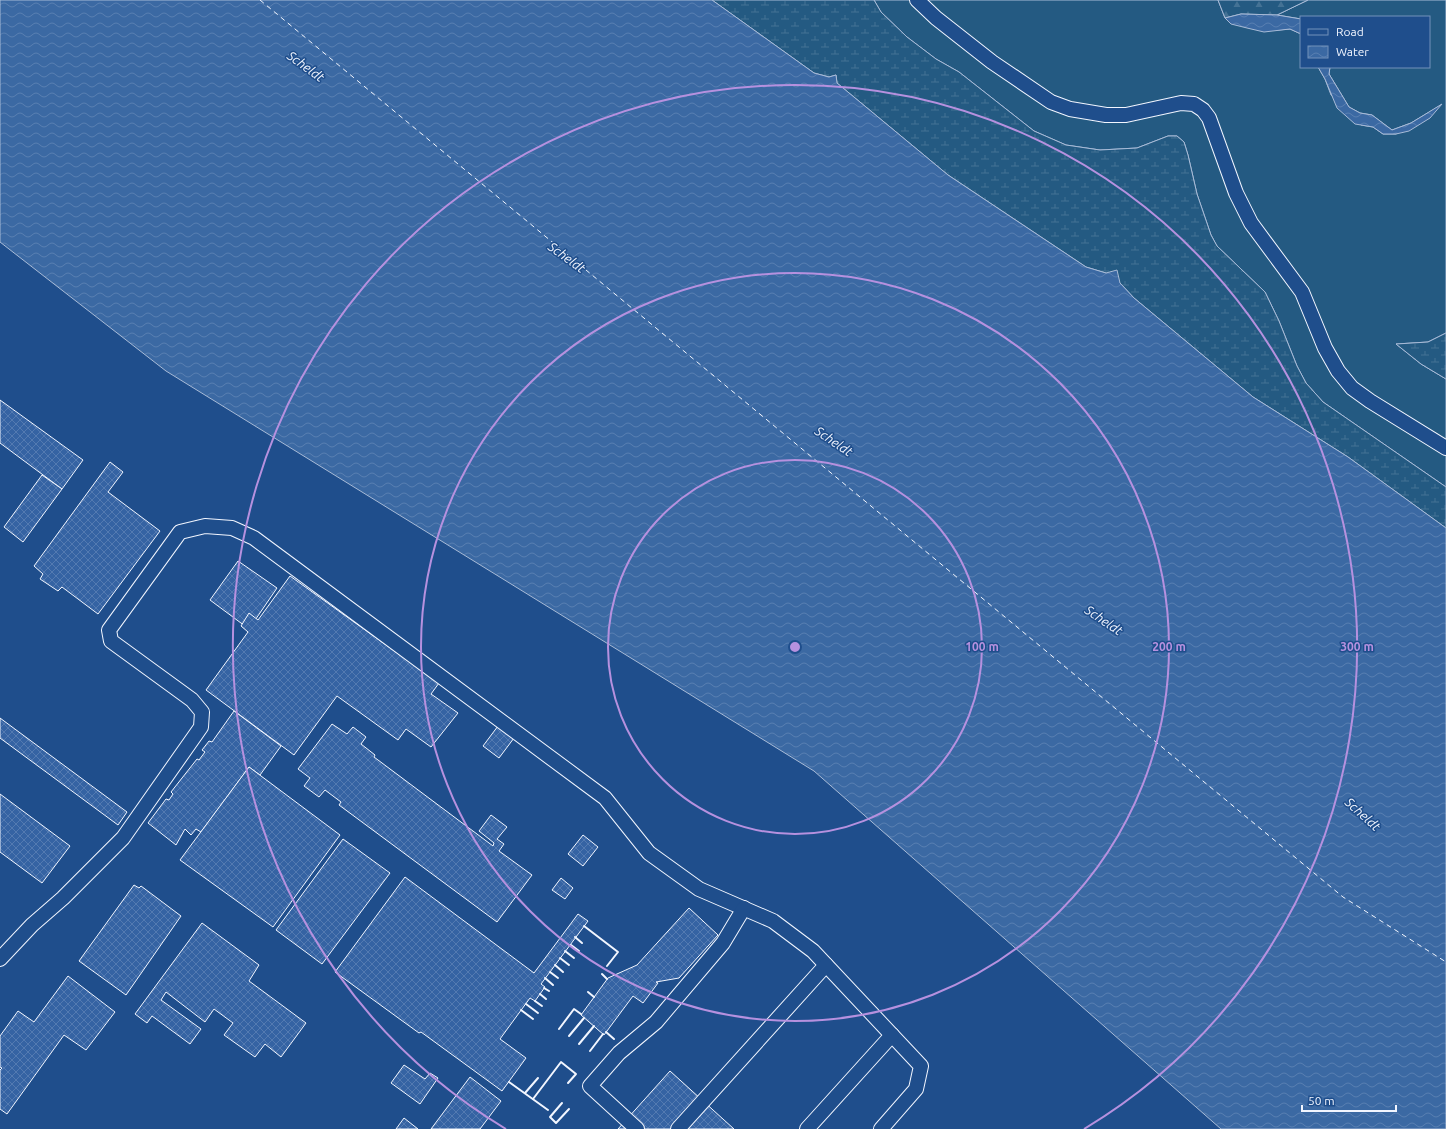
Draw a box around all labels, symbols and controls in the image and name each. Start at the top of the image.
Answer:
legend [1300,16,1430,68]
text: Road [1336,25,1364,38]
text: Water [1336,45,1369,58]
water label: Scheldt [284,47,328,85]
water label: Scheldt [545,238,589,276]
water label: Scheldt [812,423,856,459]
water label: Scheldt [1082,602,1126,638]
centre of rings [788,640,802,654]
text: 100 m [965,640,999,653]
text: 200 m [1152,640,1186,653]
text: 300 m [1340,640,1374,653]
water label: Scheldt [1342,794,1384,834]
scale bar [1302,1087,1396,1113]
text: 50 m [1308,1094,1335,1107]

